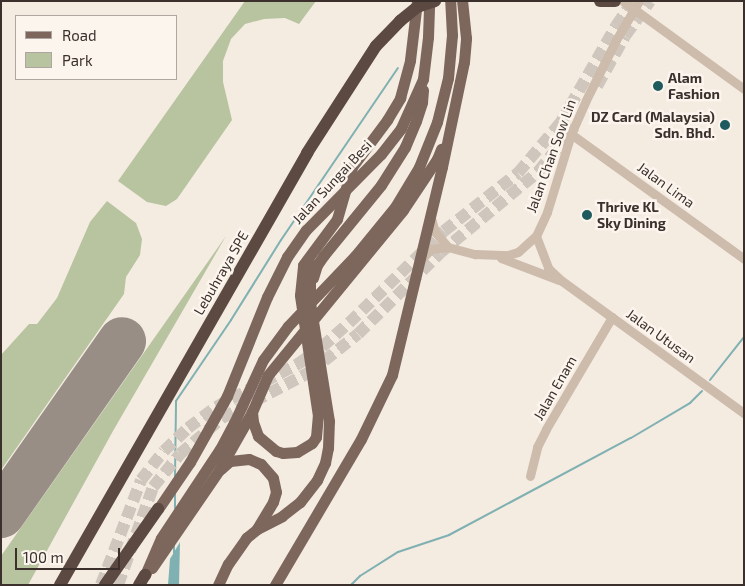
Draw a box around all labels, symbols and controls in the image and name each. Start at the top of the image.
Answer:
legend [15,15,178,80]
text: Road [62,26,97,44]
text: Park [62,51,93,69]
place label: Alam Fashion [668,70,720,102]
marker: Alam Fashion [652,80,664,92]
street label: Jalan Chan Sow Lin [523,97,579,215]
place label: DZ Card (Malaysia) Sdn. Bhd. [591,109,715,142]
marker: DZ Card (Malaysia) Sdn. Bhd. [719,119,731,131]
street label: Jalan Sungai Besi [289,137,375,227]
street label: Jalan Lima [634,159,698,211]
place label: Thrive KL Sky Dining [597,199,666,232]
marker: Thrive KL Sky Dining [581,209,593,221]
street label: Lebuhraya SPE [190,228,252,318]
street label: Jalan Utusan [623,305,699,367]
street label: Jalan Enam [530,353,580,423]
scale bar [18,538,122,570]
text: 100 m [23,548,64,566]

